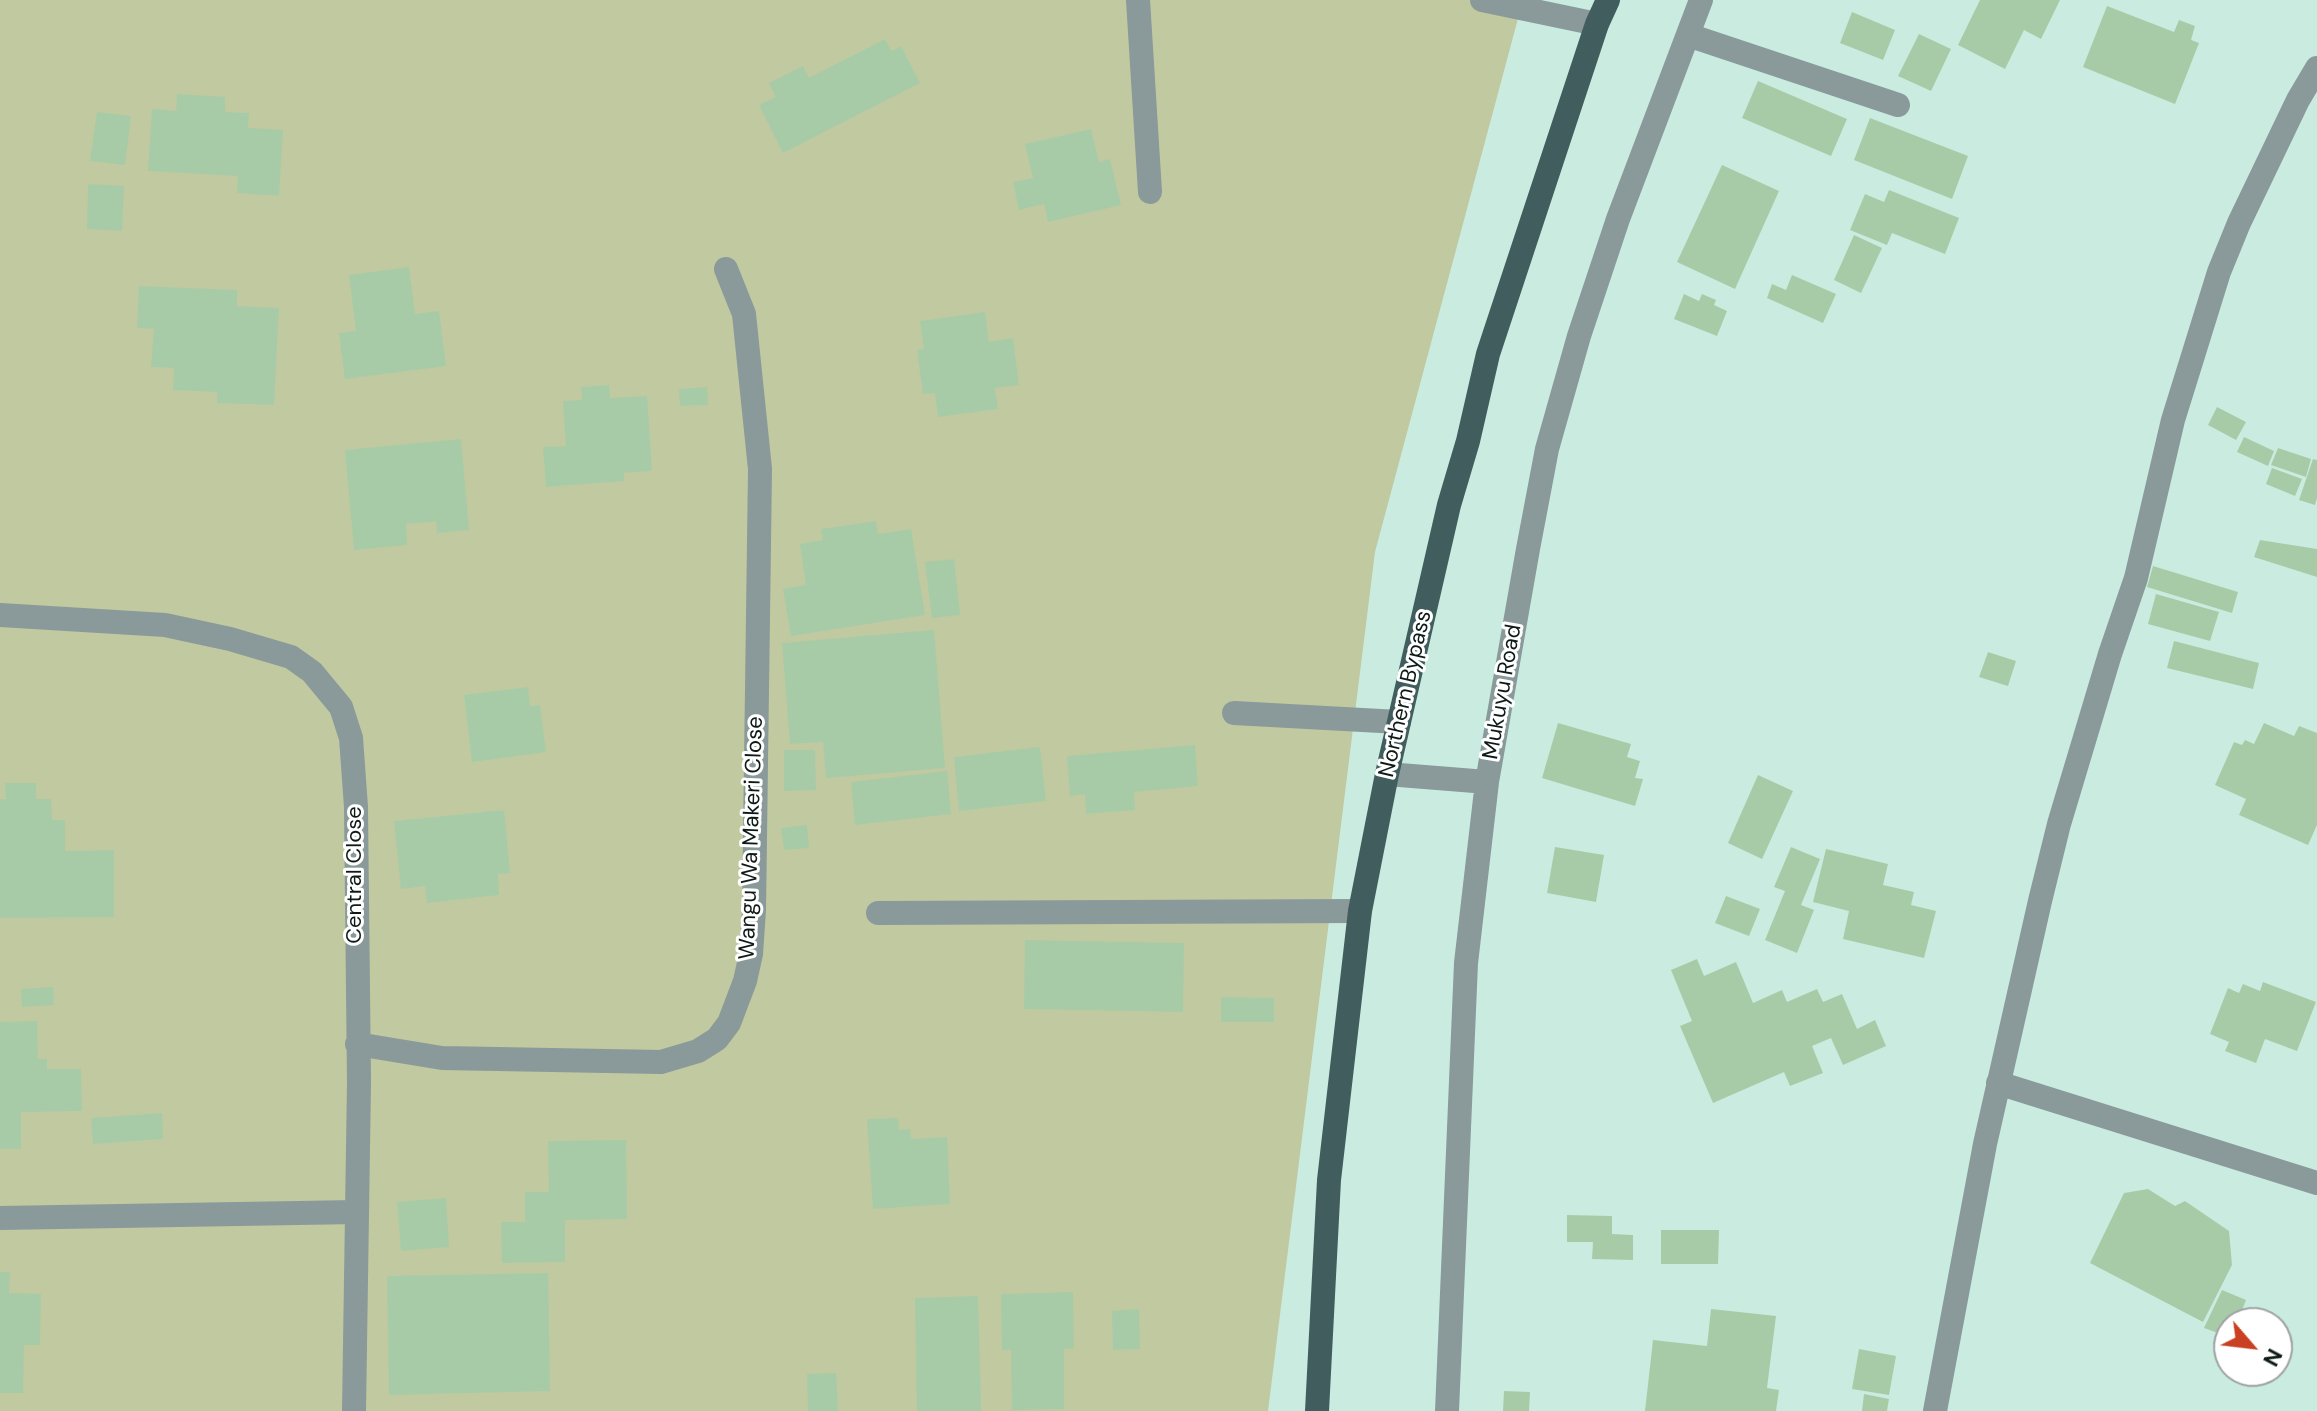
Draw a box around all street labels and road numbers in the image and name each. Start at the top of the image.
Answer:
street label: Northern Bypass [1374,608,1438,780]
street label: Mukuyu Road [1478,622,1528,762]
street label: Wangu Wa Makeri Close [735,716,769,960]
street label: Central Close [342,806,368,944]

